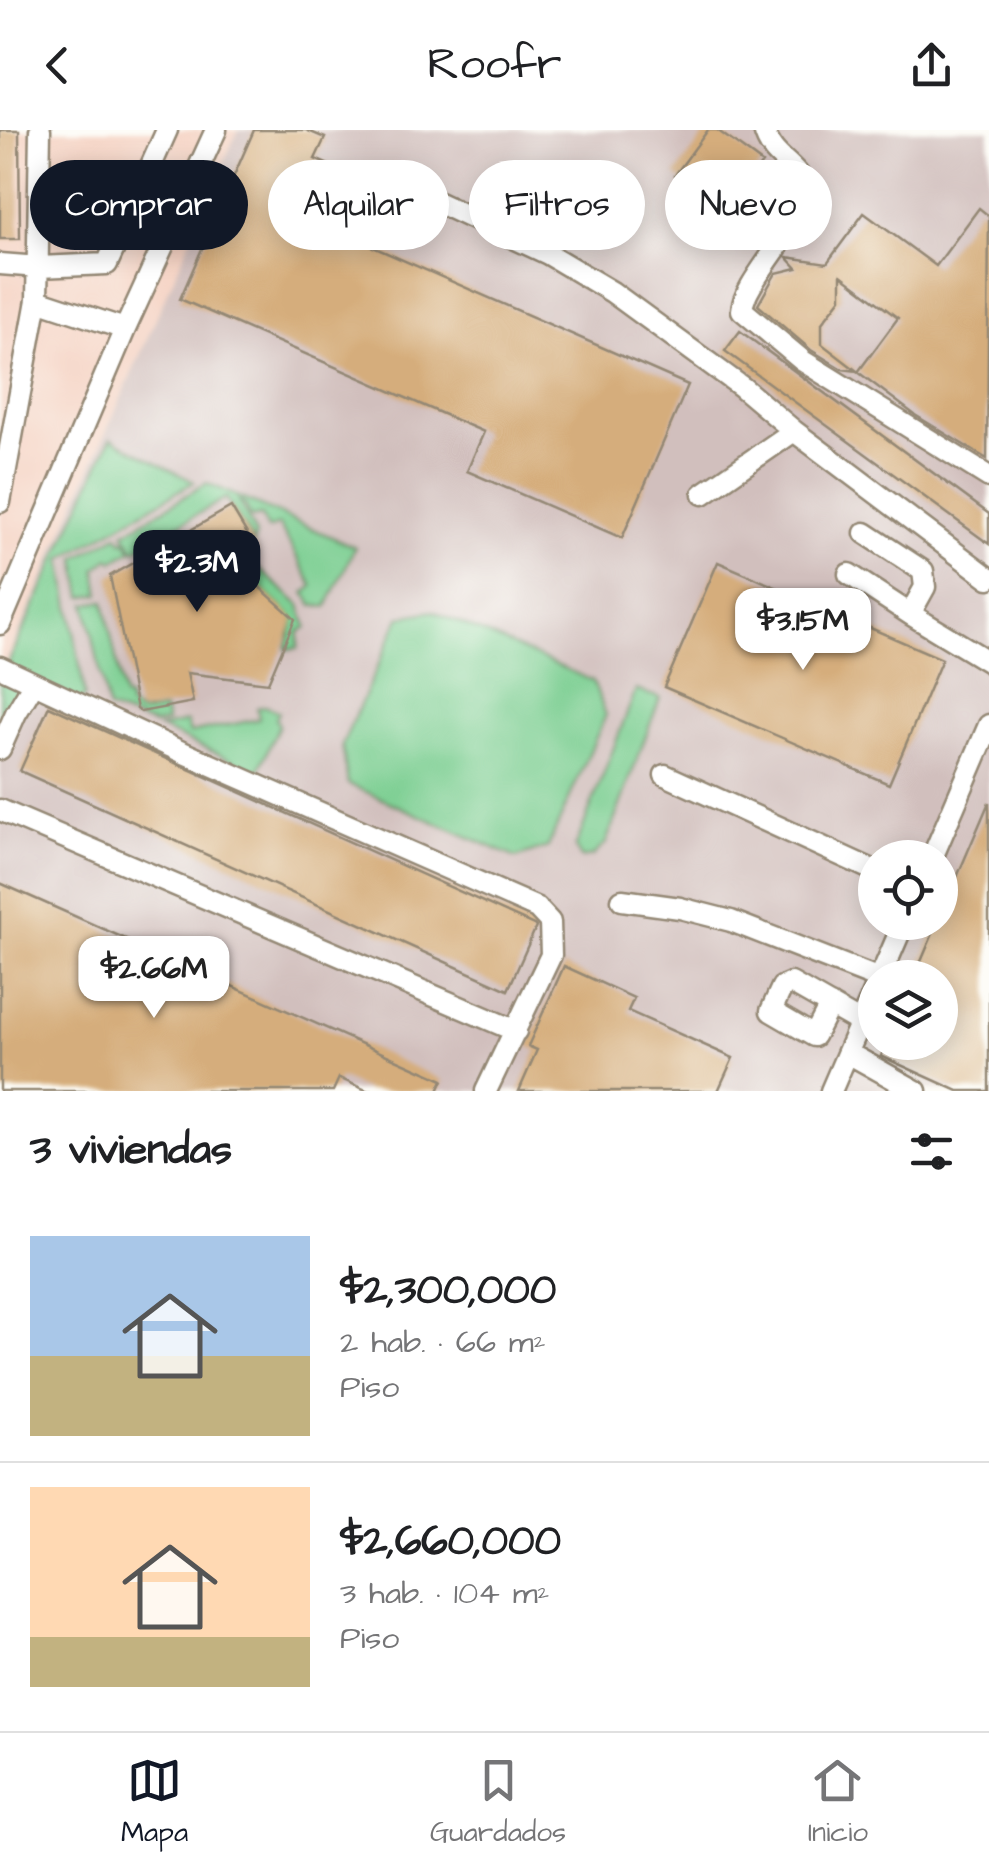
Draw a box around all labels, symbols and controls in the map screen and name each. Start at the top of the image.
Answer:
text: Roofr [427,34,562,96]
icon: back [30,38,85,93]
icon: share [904,38,959,93]
chip: Comprar [30,160,248,250]
chip: Alquilar [268,160,449,250]
chip: Filtros [469,160,645,250]
chip: Nuevo [665,160,832,250]
pin: $2.3M [127,530,267,615]
text: $2.3M [155,540,239,585]
pin: $3.15M [722,588,884,673]
text: $3.15M [757,598,849,643]
map controls [858,840,958,1060]
button: locate [858,840,958,940]
pin: $2.66M [73,936,235,1021]
text: $2.66M [100,946,208,991]
button: layers [858,960,958,1060]
text: 3 viviendas [30,1122,232,1180]
icon: filters [904,1124,959,1179]
text: $2,300,000 [340,1262,556,1320]
icon: home [110,1276,230,1396]
text: 2 hab. · 66 m² [340,1320,546,1365]
text: Piso [340,1365,399,1410]
text: $2,660,000 [340,1513,561,1571]
icon: home [110,1527,230,1647]
text: 3 hab. · 104 m² [340,1571,550,1616]
text: Piso [340,1616,399,1661]
tab: Mapa [121,1753,188,1852]
tab: Guardados [430,1753,566,1852]
tab: Inicio [808,1753,868,1852]

